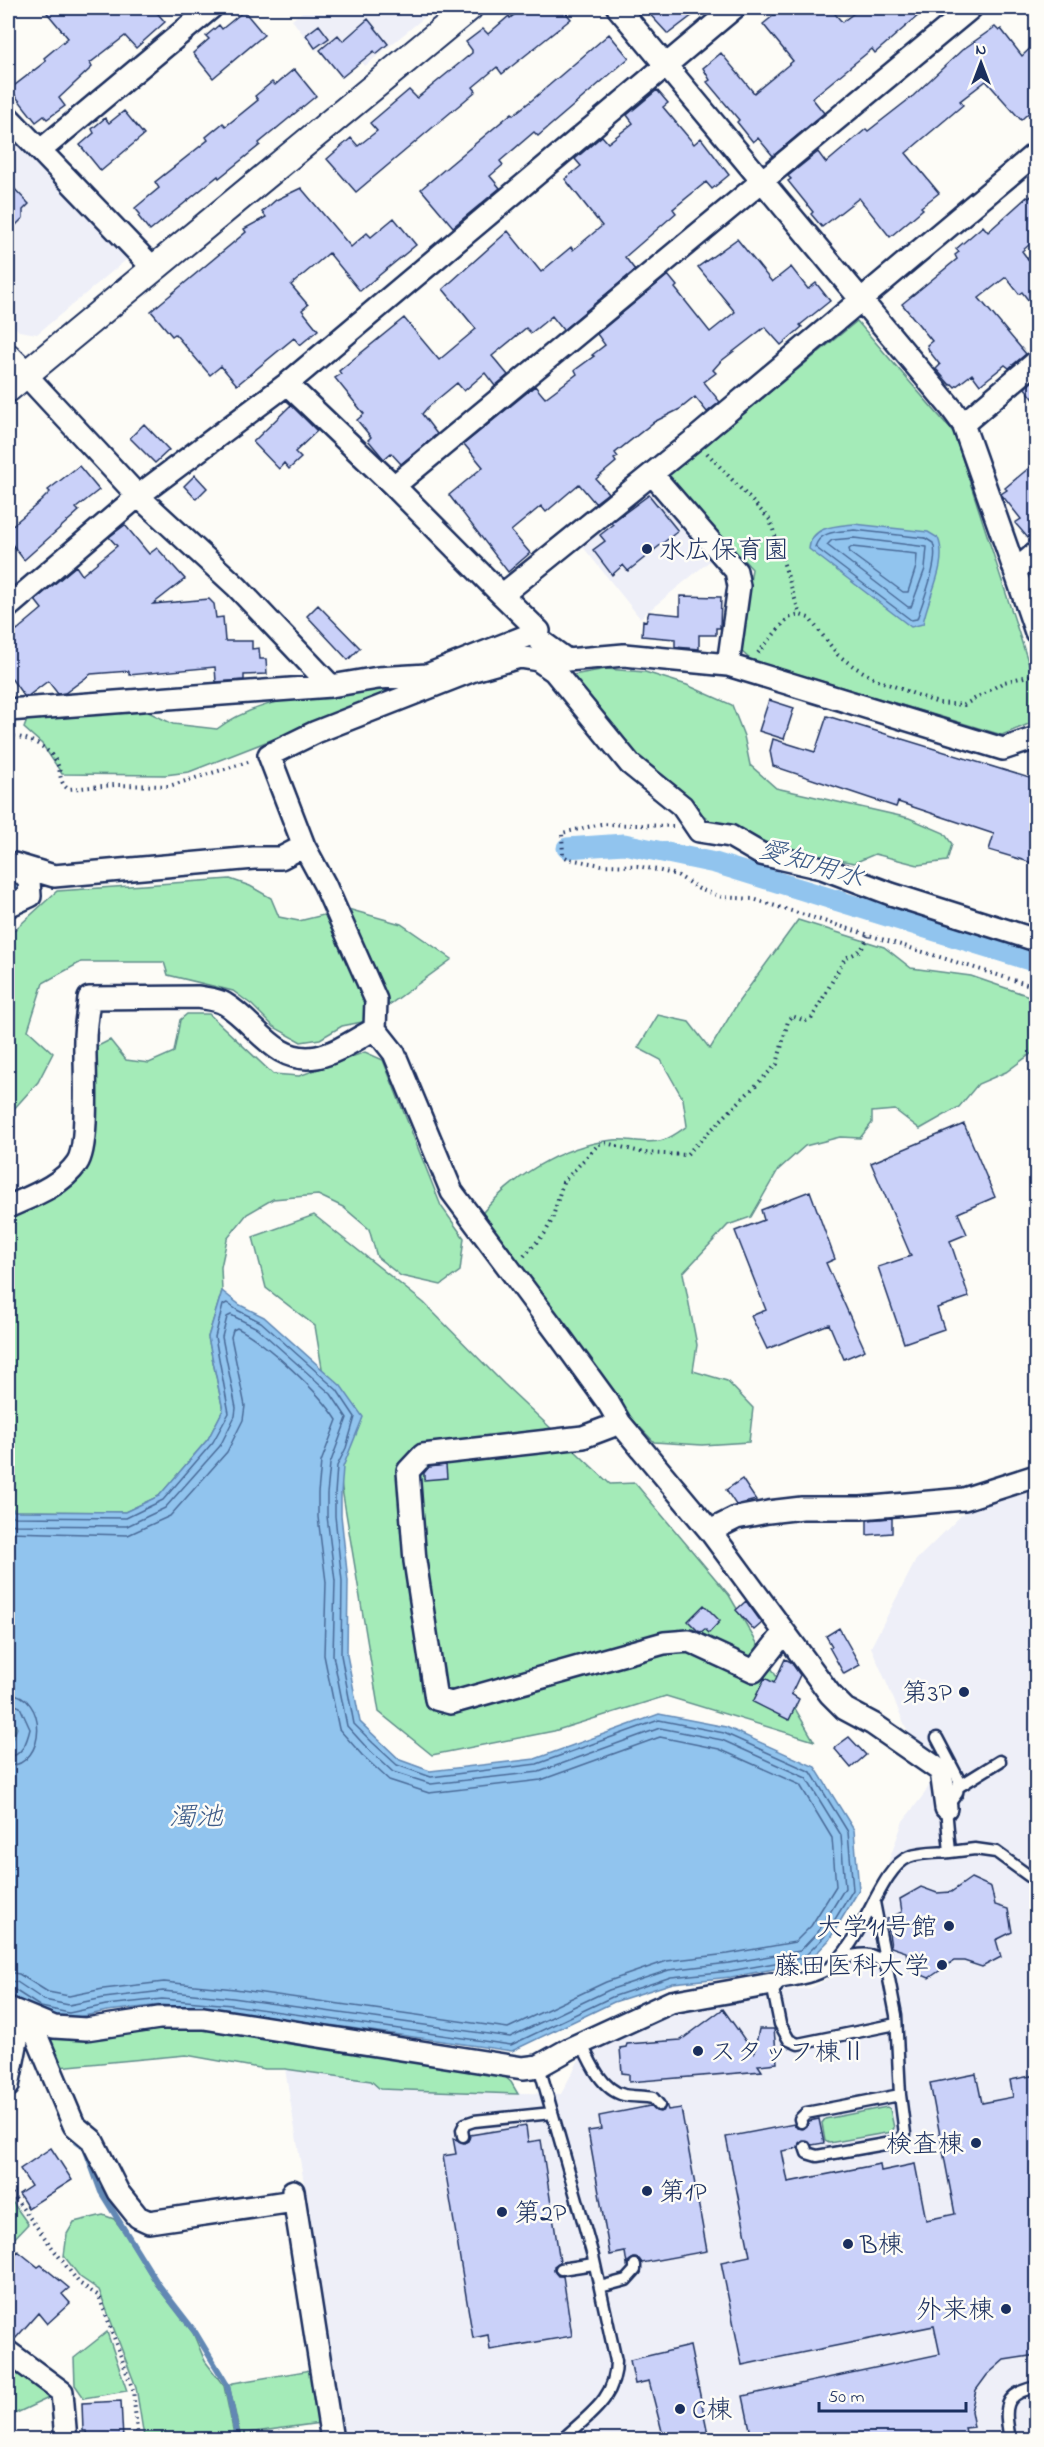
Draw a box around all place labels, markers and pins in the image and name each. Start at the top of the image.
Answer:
place label: 水広保育園 [659,533,789,571]
marker: 水広保育園 [640,542,654,556]
place label: 第3P [902,1676,953,1714]
marker: 第3P [957,1685,971,1699]
place label: 大学11号館 [816,1910,937,1948]
marker: 大学11号館 [942,1919,956,1933]
place label: 藤田医科大学 [774,1949,930,1987]
marker: 藤田医科大学 [935,1958,949,1972]
place label: スタッフ棟Ⅱ [710,2035,867,2073]
marker: スタッフ棟Ⅱ [691,2044,705,2058]
place label: 検査棟 [886,2127,964,2165]
marker: 検査棟 [969,2136,983,2150]
place label: 第1P [659,2175,707,2213]
marker: 第1P [640,2184,654,2198]
place label: 第2P [514,2196,567,2234]
marker: 第2P [495,2205,509,2219]
place label: B棟 [859,2228,904,2266]
marker: B棟 [841,2237,855,2251]
place label: 外来棟 [916,2293,994,2331]
marker: 外来棟 [999,2302,1013,2316]
place label: C棟 [692,2393,732,2431]
marker: C棟 [673,2402,687,2416]

